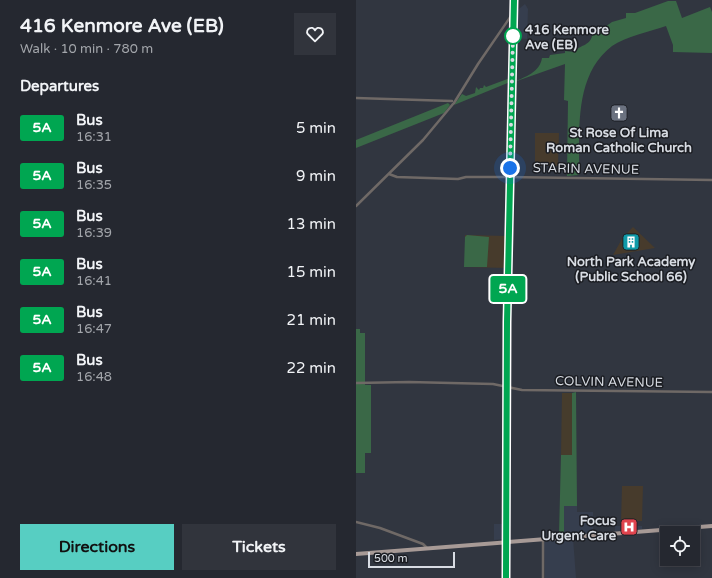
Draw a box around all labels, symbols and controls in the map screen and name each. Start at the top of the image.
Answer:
button: heart [294,13,336,55]
text: 416 Kenmore Ave (EB) [20,15,224,37]
place label: 416 Kenmore Ave (EB) [525,22,609,53]
marker: 416 Kenmore Ave (EB) [504,27,522,45]
text: Walk · 10 min · 780 m [20,41,153,57]
text: Departures [20,77,99,95]
church icon: St Rose Of Lima Roman Catholic Church [609,103,629,123]
text: Bus [76,111,103,129]
text: 5A [32,119,52,136]
text: 5 min [296,119,336,137]
place label: St Rose Of Lima Roman Catholic Church [546,125,692,156]
text: 16:31 [76,129,112,145]
your location [500,158,520,178]
text: Bus [76,159,103,177]
street label: STARIN AVENUE [533,160,639,178]
text: 5A [32,167,52,184]
text: 9 min [296,167,336,185]
text: 16:35 [76,177,112,193]
text: Bus [76,207,103,225]
text: 5A [32,215,52,232]
text: 13 min [287,215,336,233]
text: 16:39 [76,225,112,241]
building icon: North Park Academy (Public School 66) [621,232,641,252]
place label: North Park Academy (Public School 66) [567,254,695,285]
text: Bus [76,255,103,273]
text: 5A [32,263,52,280]
text: 15 min [287,263,336,281]
text: 16:41 [76,273,112,289]
line badge: 5A [490,276,526,302]
text: 5A [498,280,518,297]
text: Bus [76,303,103,321]
text: 5A [32,311,52,328]
text: 21 min [287,311,336,329]
text: 16:47 [76,321,112,337]
text: Bus [76,351,103,369]
text: 5A [32,359,52,376]
text: 22 min [287,359,336,377]
text: 16:48 [76,369,112,385]
street label: COLVIN AVENUE [555,373,663,391]
place label: Focus Urgent Care [541,513,617,544]
hospital icon: Focus Urgent Care [619,517,639,537]
button: Directions [20,524,174,570]
button: Tickets [182,524,336,570]
map controls [660,526,700,566]
button: locate [660,526,700,566]
scale bar [368,550,455,569]
text: 500 m [374,552,408,565]

